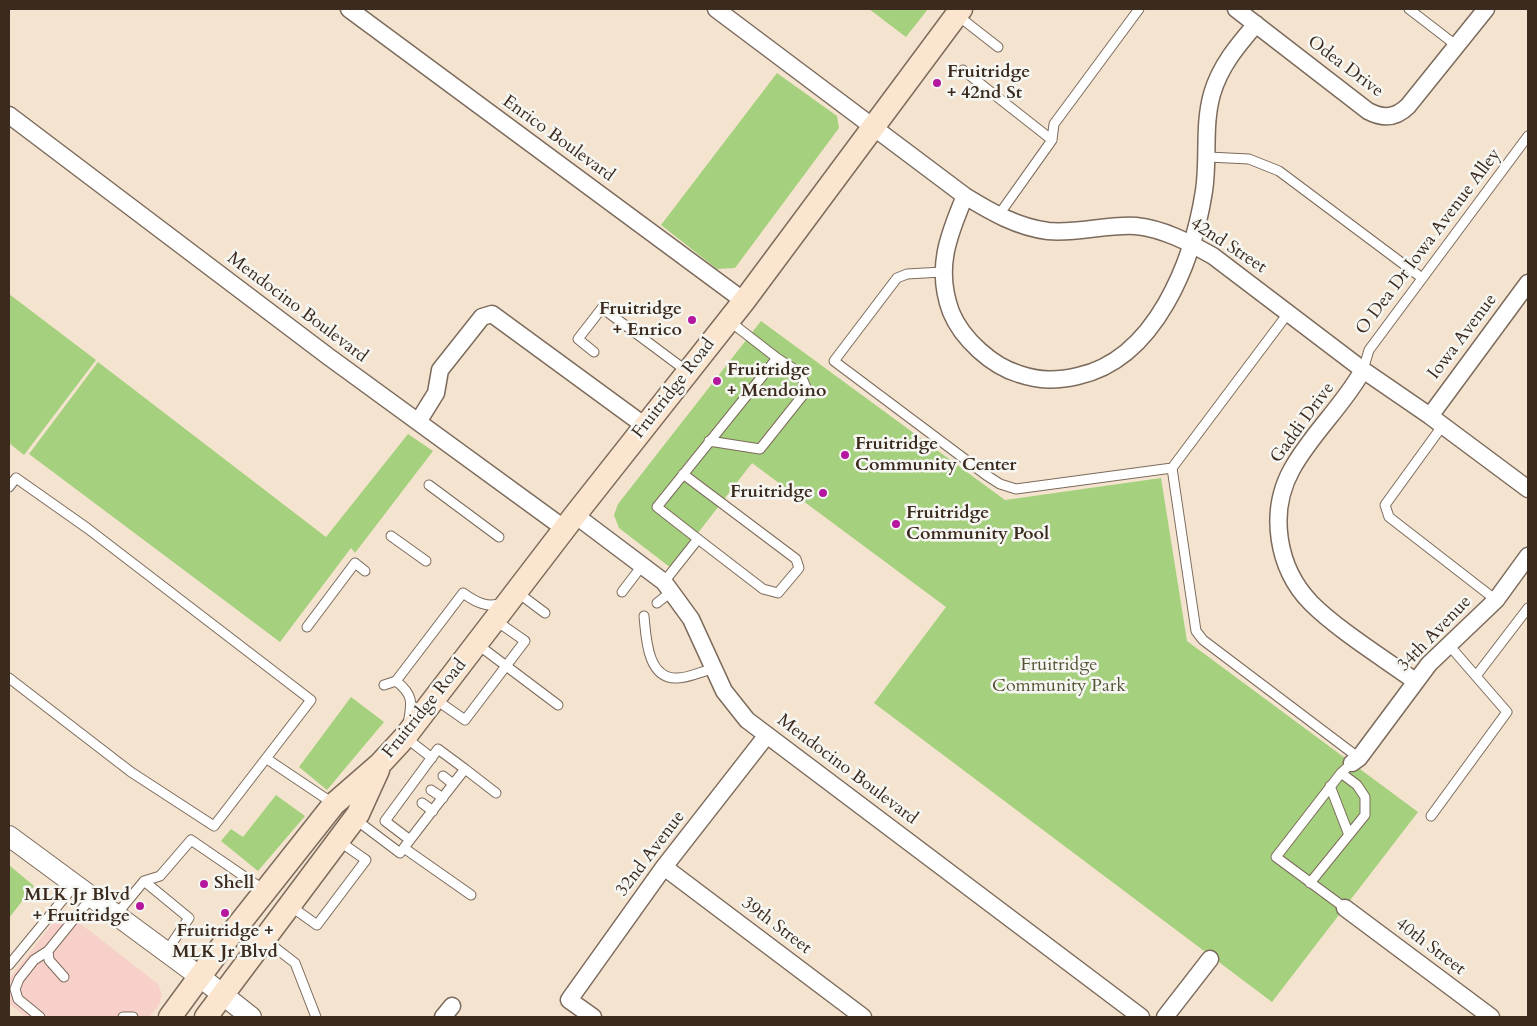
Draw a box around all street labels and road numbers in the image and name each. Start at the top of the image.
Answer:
street label: Odea Drive [1303,31,1387,103]
street label: Enrico Boulevard [498,91,618,187]
street label: O Dea Dr Iowa Avenue Alley [1352,145,1506,339]
street label: 42nd Street [1186,213,1270,279]
street label: Mendocino Boulevard [222,248,372,368]
street label: Iowa Avenue [1424,290,1502,384]
street label: Fruitridge Road [628,335,720,443]
street label: Gaddi Drive [1266,378,1340,468]
street label: 34th Avenue [1393,592,1477,676]
street label: Fruitridge Road [378,655,472,763]
street label: Mendocino Boulevard [772,710,922,830]
street label: 32nd Avenue [612,807,690,901]
street label: 39th Street [737,893,815,959]
street label: 40th Street [1391,914,1469,980]

